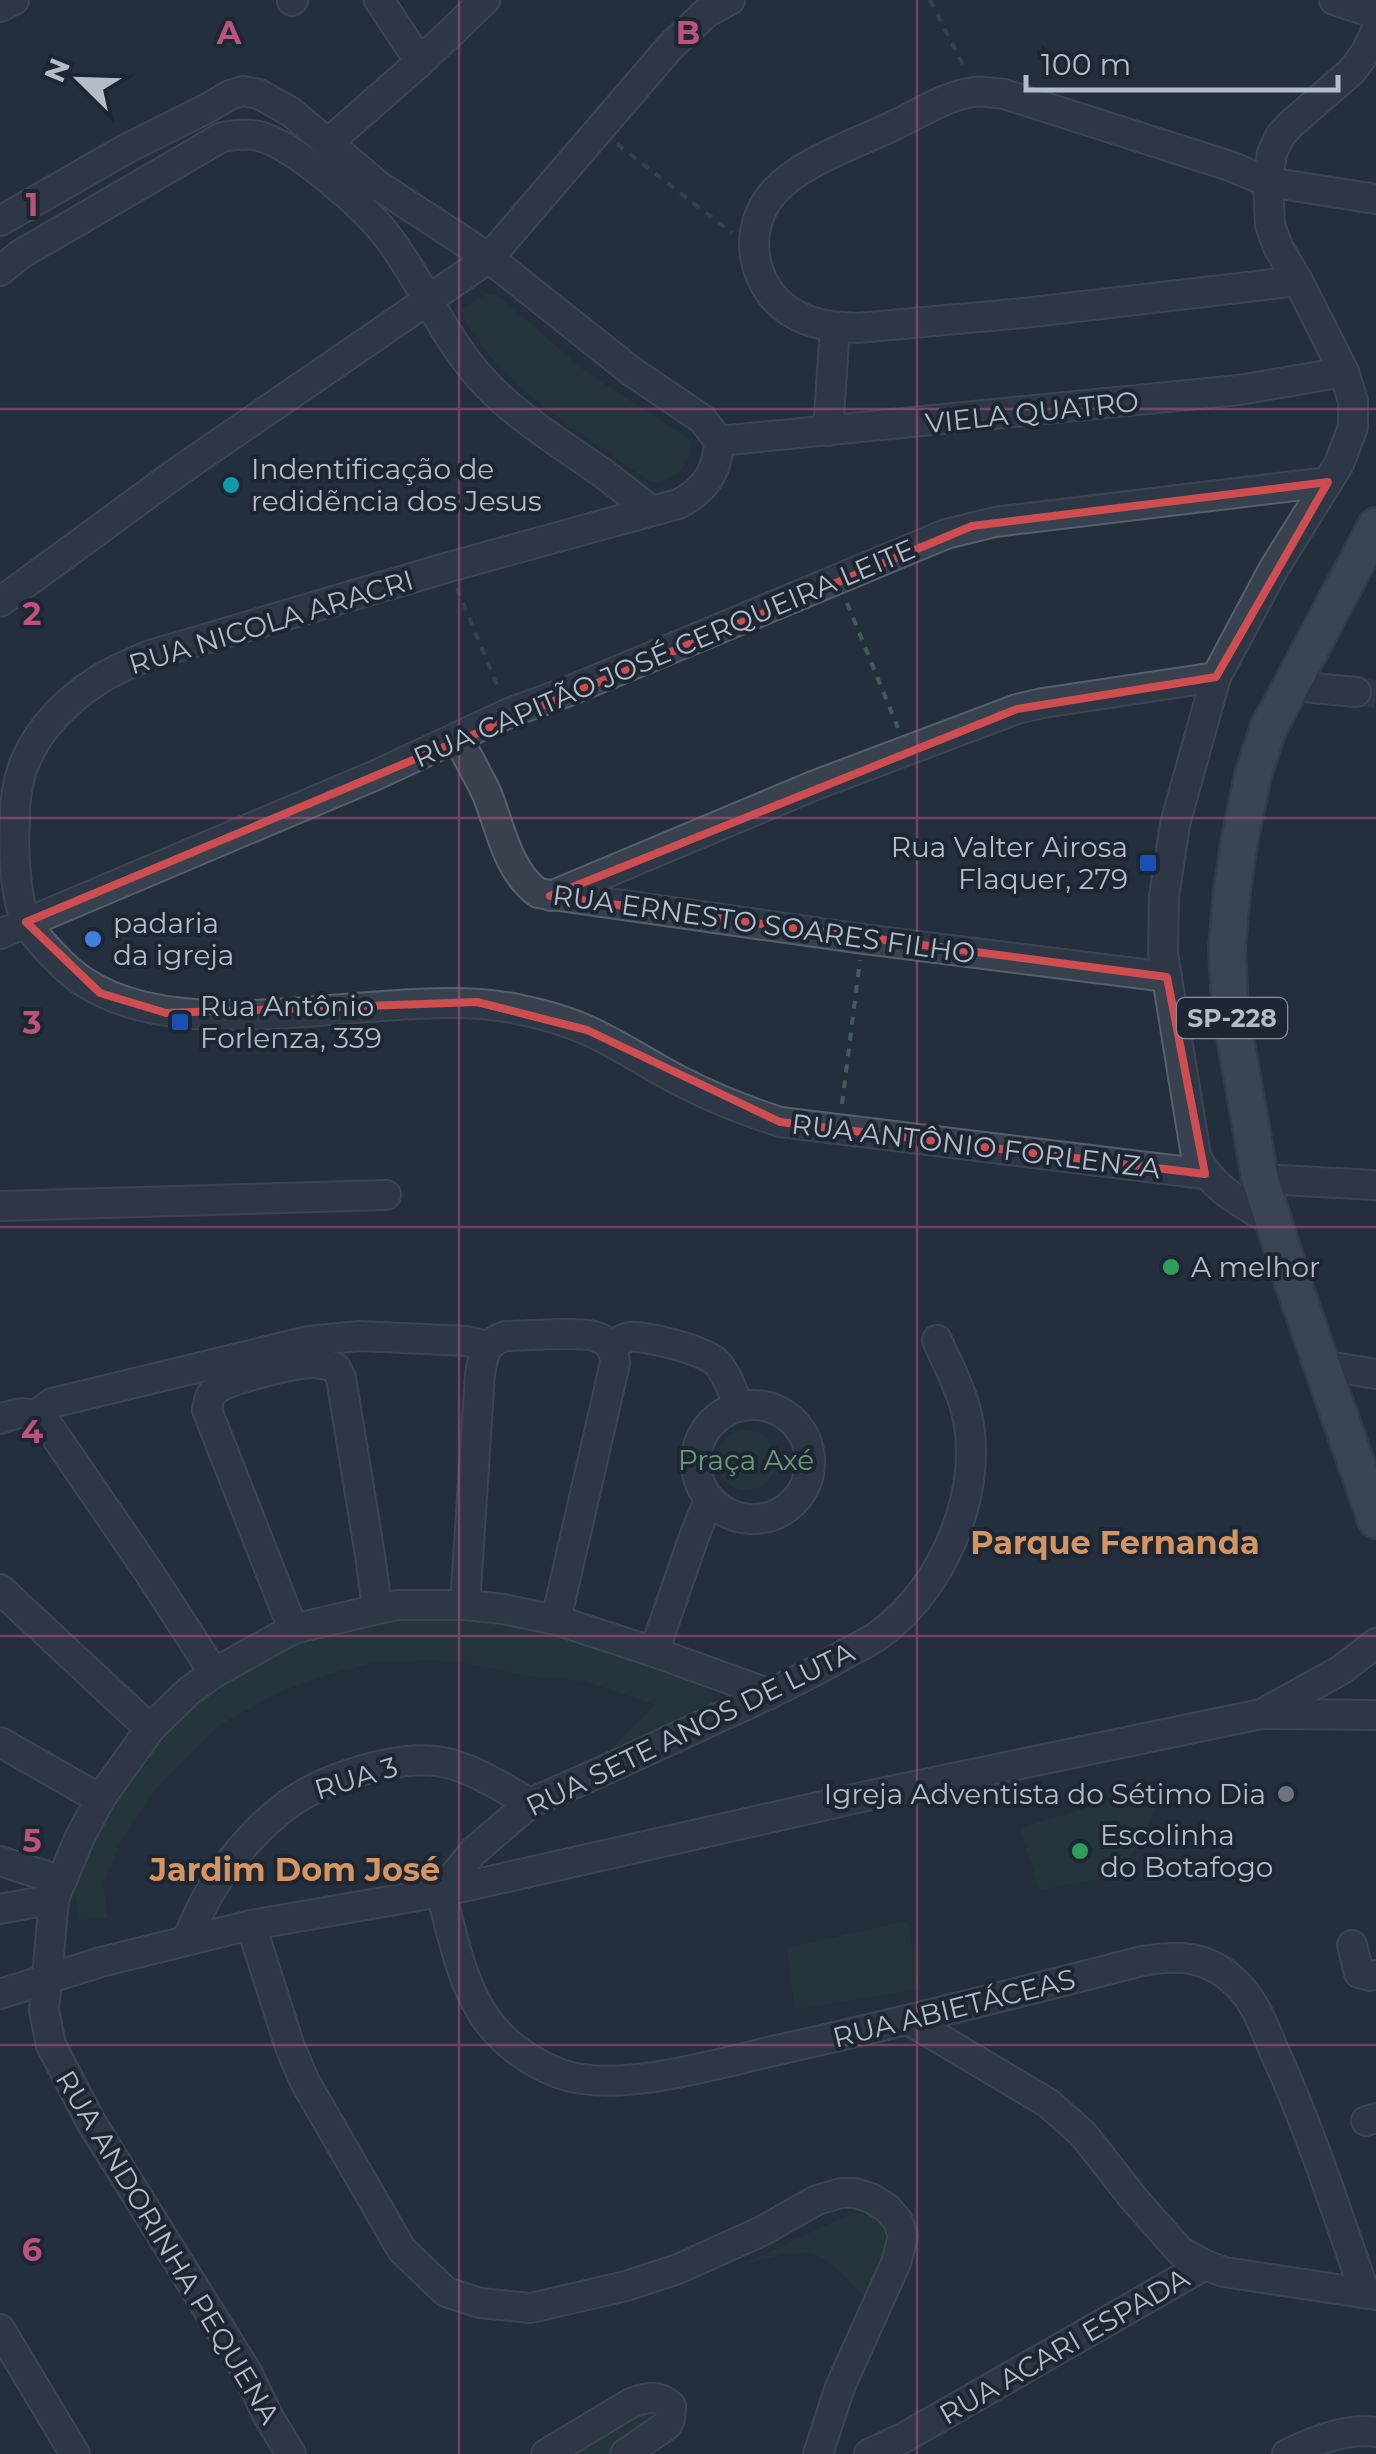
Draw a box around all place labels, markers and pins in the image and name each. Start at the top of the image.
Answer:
place label: Indentificação de redidẽncia dos Jesus [251,452,542,518]
marker: Indentificação de redidẽncia dos Jesus [220,474,242,496]
place label: Rua Valter Airosa Flaquer, 279 [891,830,1128,896]
marker: Rua Valter Airosa Flaquer, 279 [1137,852,1159,874]
place label: padaria da igreja [113,906,234,972]
marker: padaria da igreja [82,928,104,950]
place label: Rua Antônio Forlenza, 339 [200,989,382,1055]
marker: Rua Antônio Forlenza, 339 [169,1011,191,1033]
place label: A melhor [1191,1250,1320,1284]
marker: A melhor [1160,1256,1182,1278]
place label: Igreja Adventista do Sétimo Dia [824,1777,1266,1811]
marker: Igreja Adventista do Sétimo Dia [1275,1783,1297,1805]
place label: Escolinha do Botafogo [1100,1818,1273,1884]
marker: Escolinha do Botafogo [1069,1840,1091,1862]

